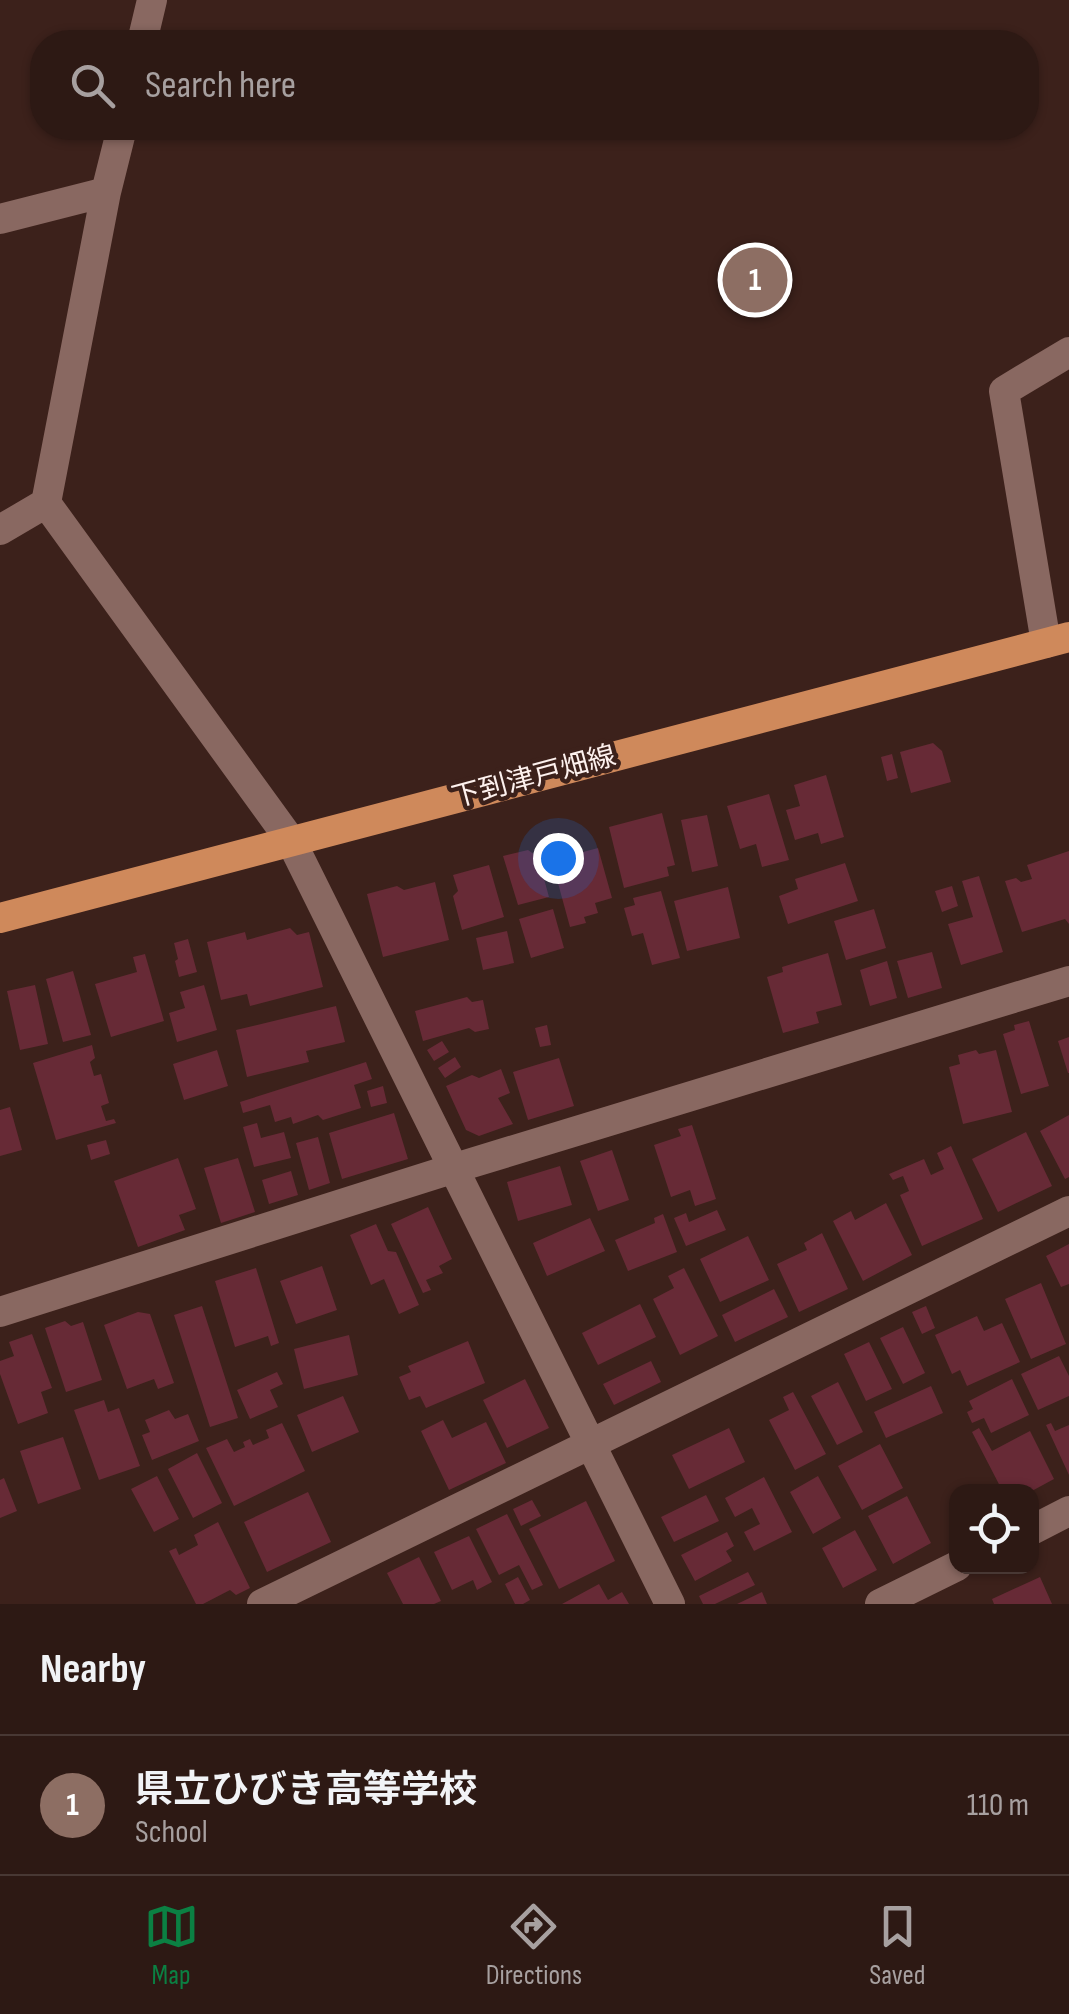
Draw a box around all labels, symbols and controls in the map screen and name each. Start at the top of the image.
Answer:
search box [30,30,1039,140]
icon: search [65,58,120,113]
text: Search here [145,63,296,108]
pin: 1 [722,242,788,318]
street label: 下到津戸畑線 [449,739,619,815]
your location [533,833,584,884]
map controls [949,1484,1039,1574]
button: locate [949,1484,1039,1574]
text: Nearby [40,1644,146,1695]
text: 県立ひびき高等学校 [135,1768,477,1813]
text: 1 [66,1786,79,1825]
text: 110 m [967,1786,1029,1825]
text: School [135,1813,208,1852]
tab: Map [144,1899,199,1992]
tab: Directions [486,1899,582,1992]
tab: Saved [869,1899,925,1992]

